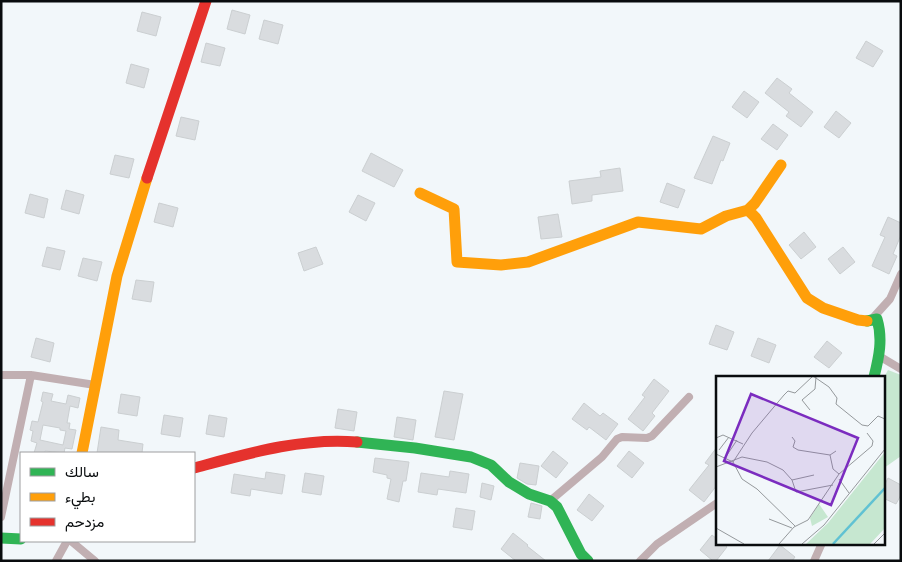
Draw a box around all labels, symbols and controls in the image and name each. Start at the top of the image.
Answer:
inset map [716,376,884,544]
legend [20,452,195,542]
text: سالك [65,464,99,480]
text: بطيء [65,489,95,510]
text: مزدحم [65,514,104,532]

